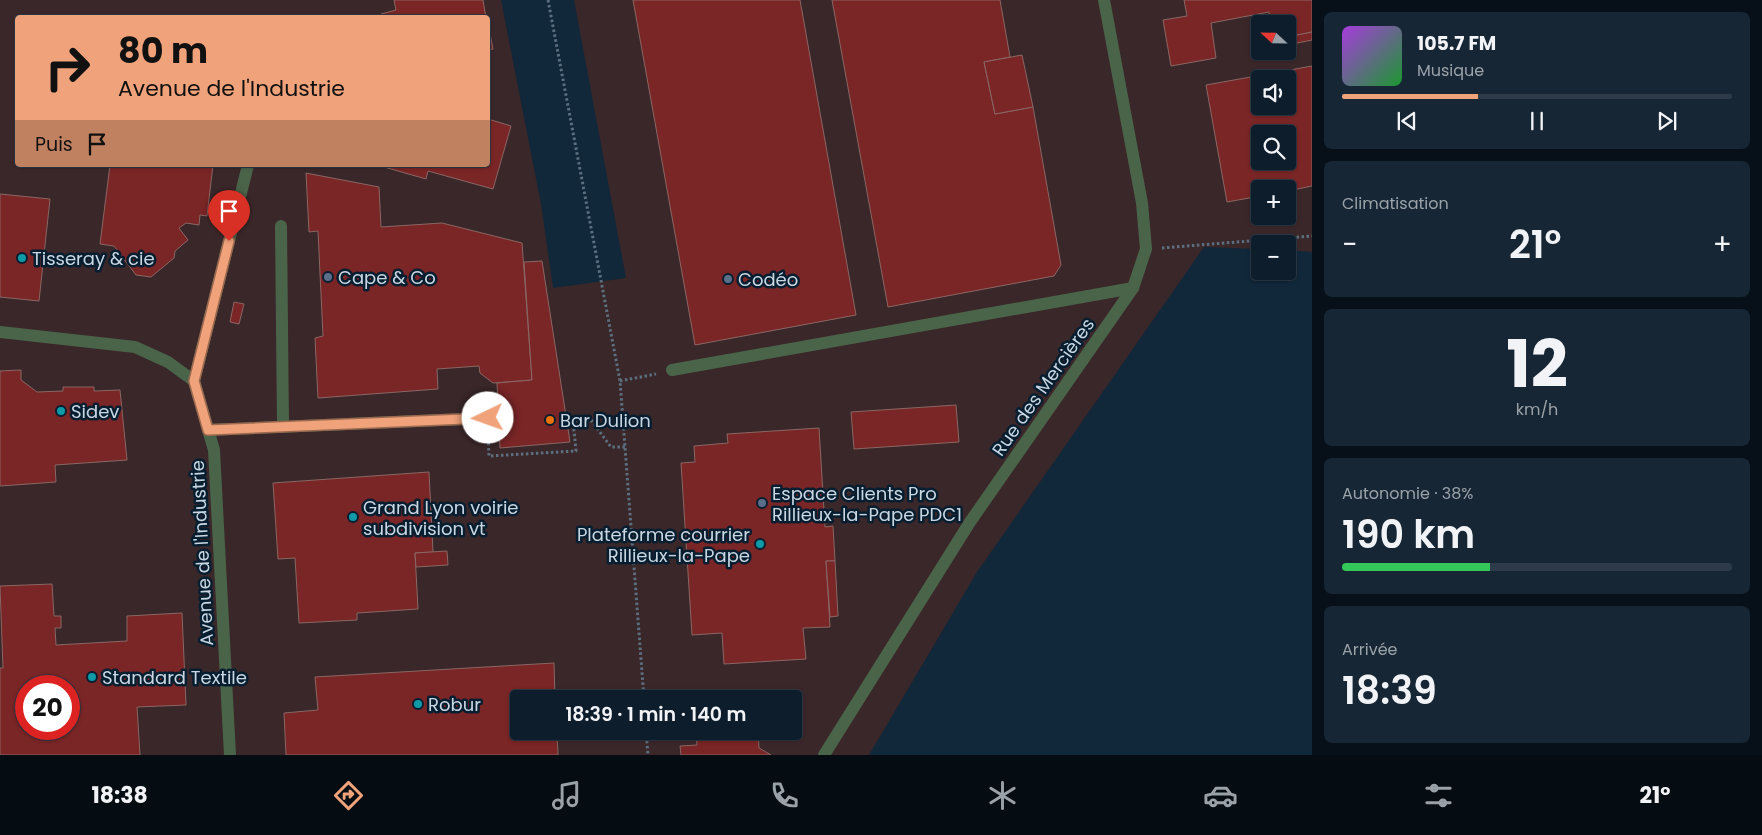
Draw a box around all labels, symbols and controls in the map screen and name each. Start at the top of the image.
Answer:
north arrow [1251,15,1296,60]
map controls [1251,15,1296,280]
text: 80 m [118,26,208,75]
text: 105.7 FM [1417,30,1496,57]
icon: right [35,35,100,100]
text: Musique [1417,59,1484,82]
button: sound [1251,70,1296,115]
text: Avenue de l'Industrie [118,73,345,104]
icon: previous [1393,107,1421,135]
icon: pause [1523,107,1551,135]
icon: next [1653,107,1681,135]
button: search [1251,125,1296,170]
icon: arrive [83,130,111,158]
text: Puis [35,131,73,158]
button: + [1251,180,1296,225]
pin [208,190,250,241]
text: Climatisation [1342,192,1449,215]
icon: arrive [215,197,243,225]
text: 21° [1509,218,1561,271]
text: − [1342,225,1357,264]
text: + [1713,225,1732,264]
button: − [1251,235,1296,280]
place label: Tisseray & cie [32,246,155,271]
marker: Tisseray & cie [16,252,28,264]
place label: Cape & Co [338,265,436,290]
place label: Codéo [738,267,798,292]
marker: Cape & Co [322,271,334,283]
marker: Codéo [722,273,734,285]
street label: Rue des Mercières [986,313,1100,461]
text: 12 [1506,319,1568,410]
position arrow [461,391,513,443]
text: km/h [1516,398,1558,421]
place label: Sidev [71,399,119,424]
marker: Sidev [55,405,67,417]
place label: Bar Dulion [560,408,651,433]
marker: Bar Dulion [544,414,556,426]
street label: Avenue de l'Industrie [185,460,219,646]
place label: Espace Clients Pro Rillieux-la-Pape PDC1 [772,481,962,527]
text: Autonomie · 38% [1342,482,1474,505]
place label: Grand Lyon voirie subdivision vt [363,495,518,541]
marker: Espace Clients Pro Rillieux-la-Pape PDC1 [756,497,768,509]
text: 190 km [1342,508,1475,561]
marker: Grand Lyon voirie subdivision vt [347,511,359,523]
place label: Plateforme courrier Rillieux-la-Pape [577,522,750,568]
marker: Plateforme courrier Rillieux-la-Pape [754,538,766,550]
text: Arrivée [1342,638,1397,661]
text: 18:39 [1342,664,1437,717]
place label: Standard Textile [102,665,247,690]
marker: Standard Textile [86,671,98,683]
speed limit sign: 20 [15,675,80,740]
place label: Robur [428,692,481,717]
marker: Robur [412,698,424,710]
text: 18:39 · 1 min · 140 m [565,701,747,728]
icon: directions [331,778,366,813]
icon: music [549,778,584,813]
icon: phone [767,778,802,813]
icon: climate [985,778,1020,813]
icon: car [1203,778,1238,813]
icon: filters [1421,778,1456,813]
text: 18:38 [92,780,148,811]
text: 21° [1639,780,1670,811]

